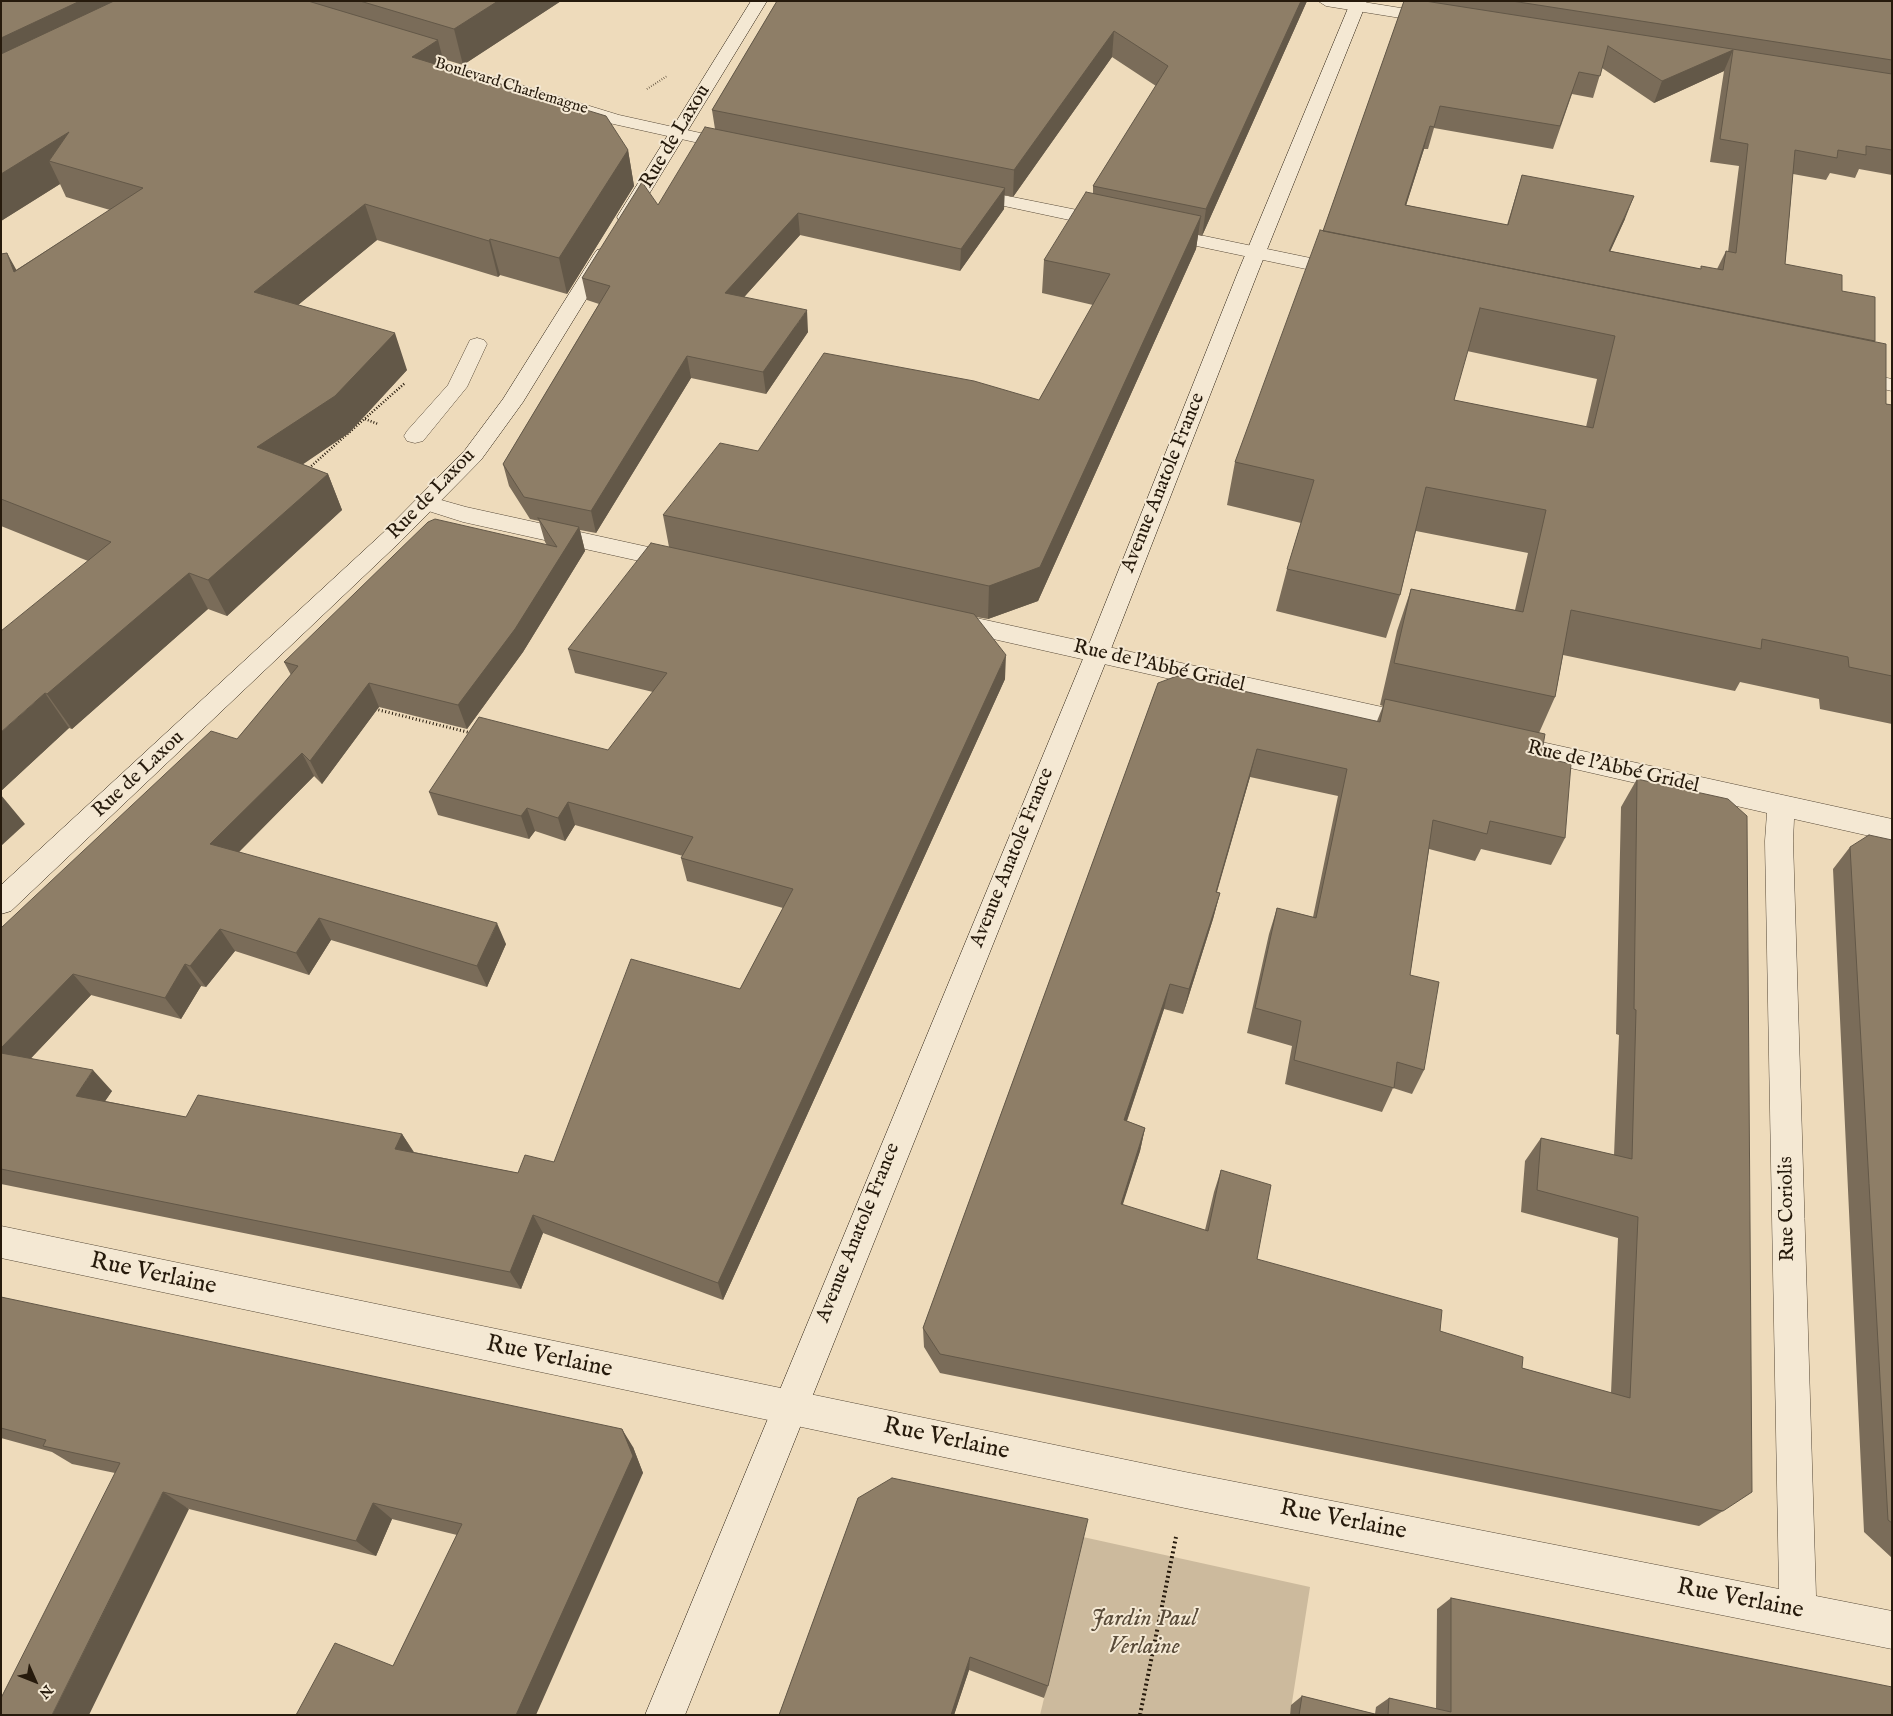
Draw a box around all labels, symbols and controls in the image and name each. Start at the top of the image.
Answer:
street label: Boulevard Charlemagne [432,55,590,119]
street label: Rue de Laxou [636,81,716,193]
street label: Avenue Anatole France [1117,390,1211,576]
street label: Rue de Laxou [383,445,481,545]
street label: Rue de l'Abbé Gridel [1071,636,1247,698]
street label: Rue de Laxou [88,726,190,824]
street label: Rue de l'Abbé Gridel [1525,737,1701,799]
street label: Avenue Anatole France [966,765,1060,951]
street label: Avenue Anatole France [812,1140,906,1326]
street label: Rue Coriolis [1775,1156,1801,1262]
street label: Rue Verlaine [87,1248,219,1302]
street label: Rue Verlaine [483,1331,615,1385]
street label: Rue Verlaine [880,1413,1012,1467]
street label: Rue Verlaine [1277,1495,1409,1547]
street label: Rue Verlaine [1674,1574,1806,1626]
park label: Jardin Paul Verlaine [1091,1606,1197,1662]
north arrow [10,1656,60,1706]
text: N [35,1681,56,1702]

